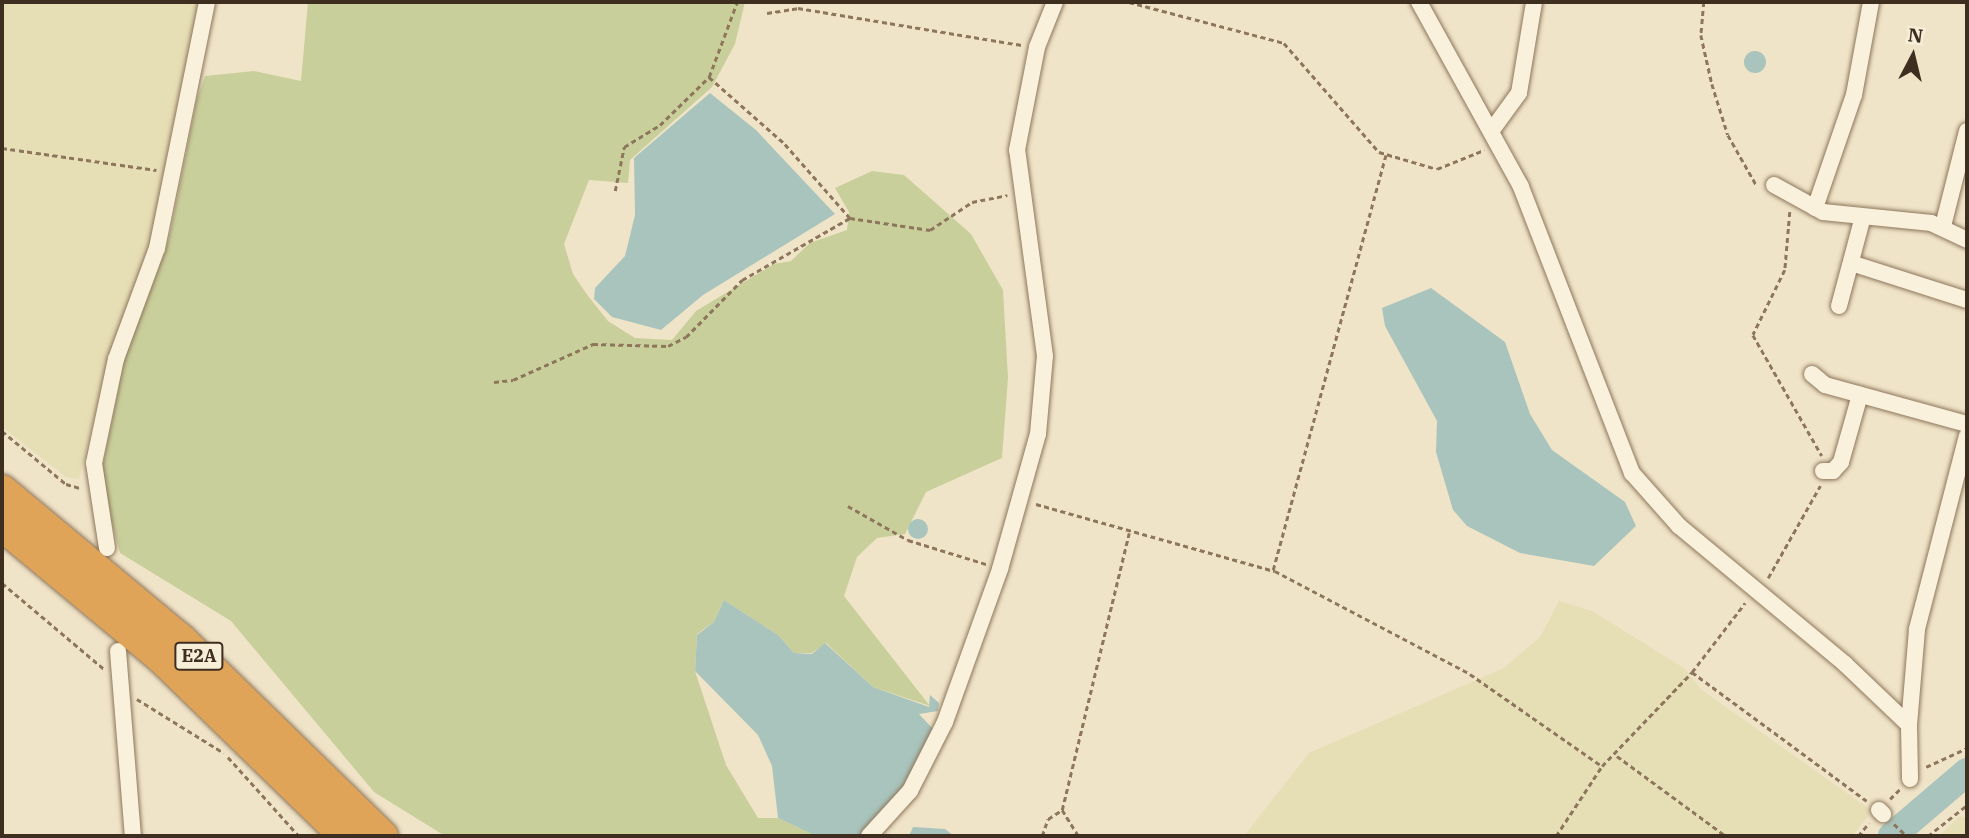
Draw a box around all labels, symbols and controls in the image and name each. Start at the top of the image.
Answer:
north arrow [1878,21,1948,91]
text: N [1907,22,1924,48]
road number: E2A [173,642,225,670]

